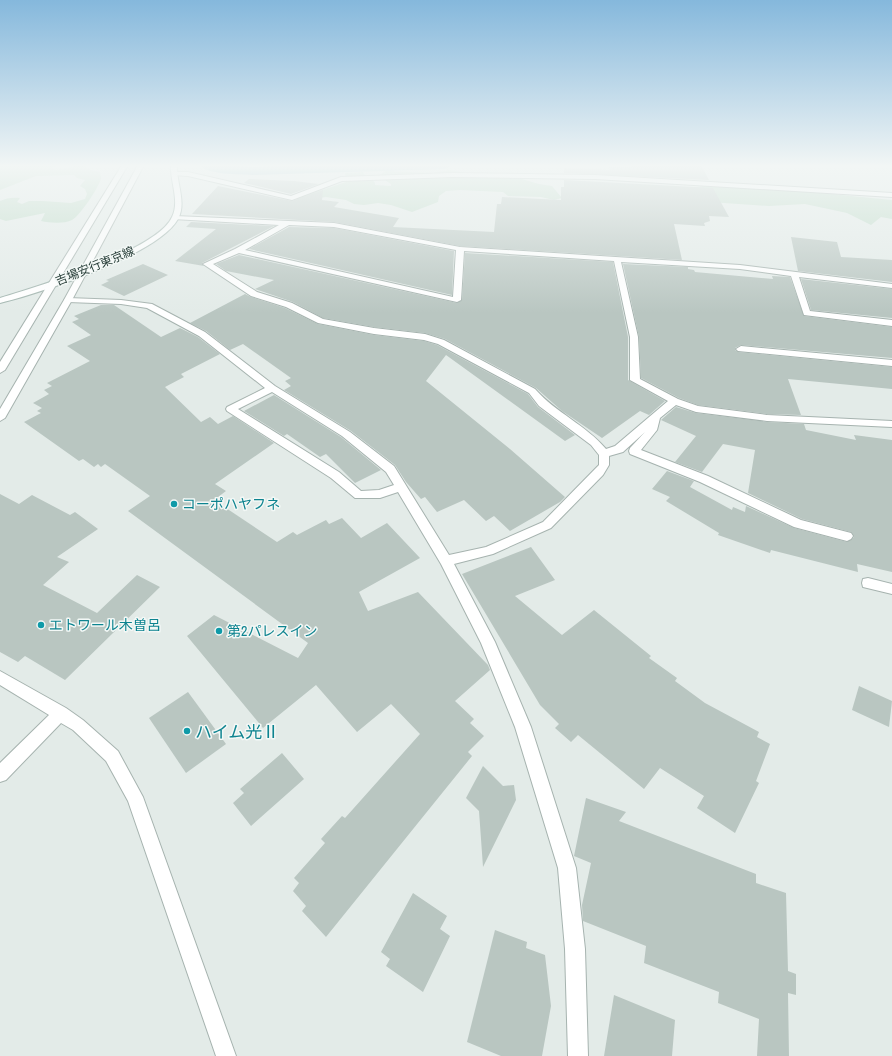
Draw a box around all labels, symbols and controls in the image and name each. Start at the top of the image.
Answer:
street label: 吉場安行東京線 [53,243,137,289]
place label: コーポハヤフネ [182,495,280,513]
marker: コーポハヤフネ [169,499,179,509]
place label: エトワール木曽呂 [49,616,161,634]
marker: エトワール木曽呂 [36,620,46,630]
place label: 第2パレスイン [227,622,317,640]
marker: 第2パレスイン [214,626,224,636]
place label: ハイム光Ⅱ [195,720,279,743]
marker: ハイム光Ⅱ [182,726,192,736]

